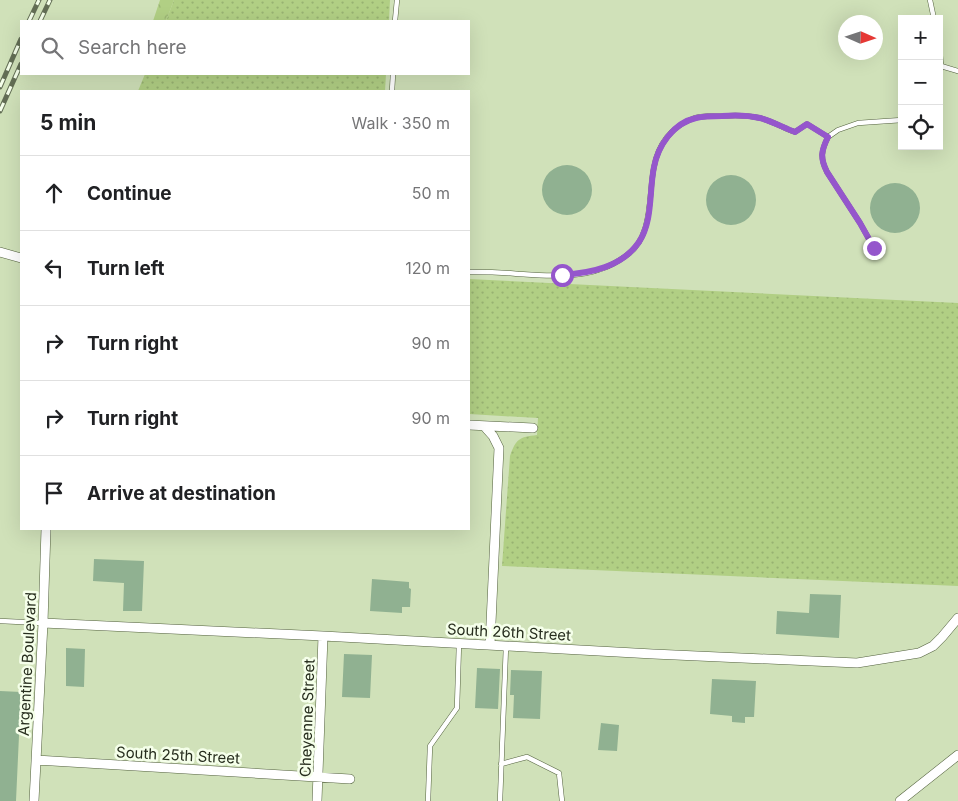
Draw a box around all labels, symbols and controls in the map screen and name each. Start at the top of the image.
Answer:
north arrow [838,15,883,60]
map controls [898,15,943,150]
button: + [898,15,943,60]
search box [20,20,470,75]
icon: search [38,34,66,62]
text: Search here [78,36,187,59]
button: − [898,60,943,105]
button: locate [898,105,943,150]
text: 5 min [40,110,96,135]
text: Walk · 350 m [352,113,450,133]
icon: ahead [40,179,68,207]
text: Continue [87,182,172,205]
text: 50 m [412,183,450,203]
route end [863,237,886,260]
icon: left [40,254,68,282]
text: Turn left [87,257,165,280]
text: 120 m [405,258,450,278]
route start [551,264,574,287]
icon: right [40,329,68,357]
text: Turn right [87,332,178,355]
text: 90 m [411,333,450,353]
icon: right [40,404,68,432]
text: Turn right [87,407,178,430]
text: 90 m [411,408,450,428]
icon: arrive [40,479,68,507]
text: Arrive at destination [87,482,276,505]
street label: Argentine Boulevard [14,592,40,736]
street label: South 26th Street [446,619,572,645]
street label: Cheyenne Street [295,659,319,777]
street label: South 25th Street [116,742,241,768]

